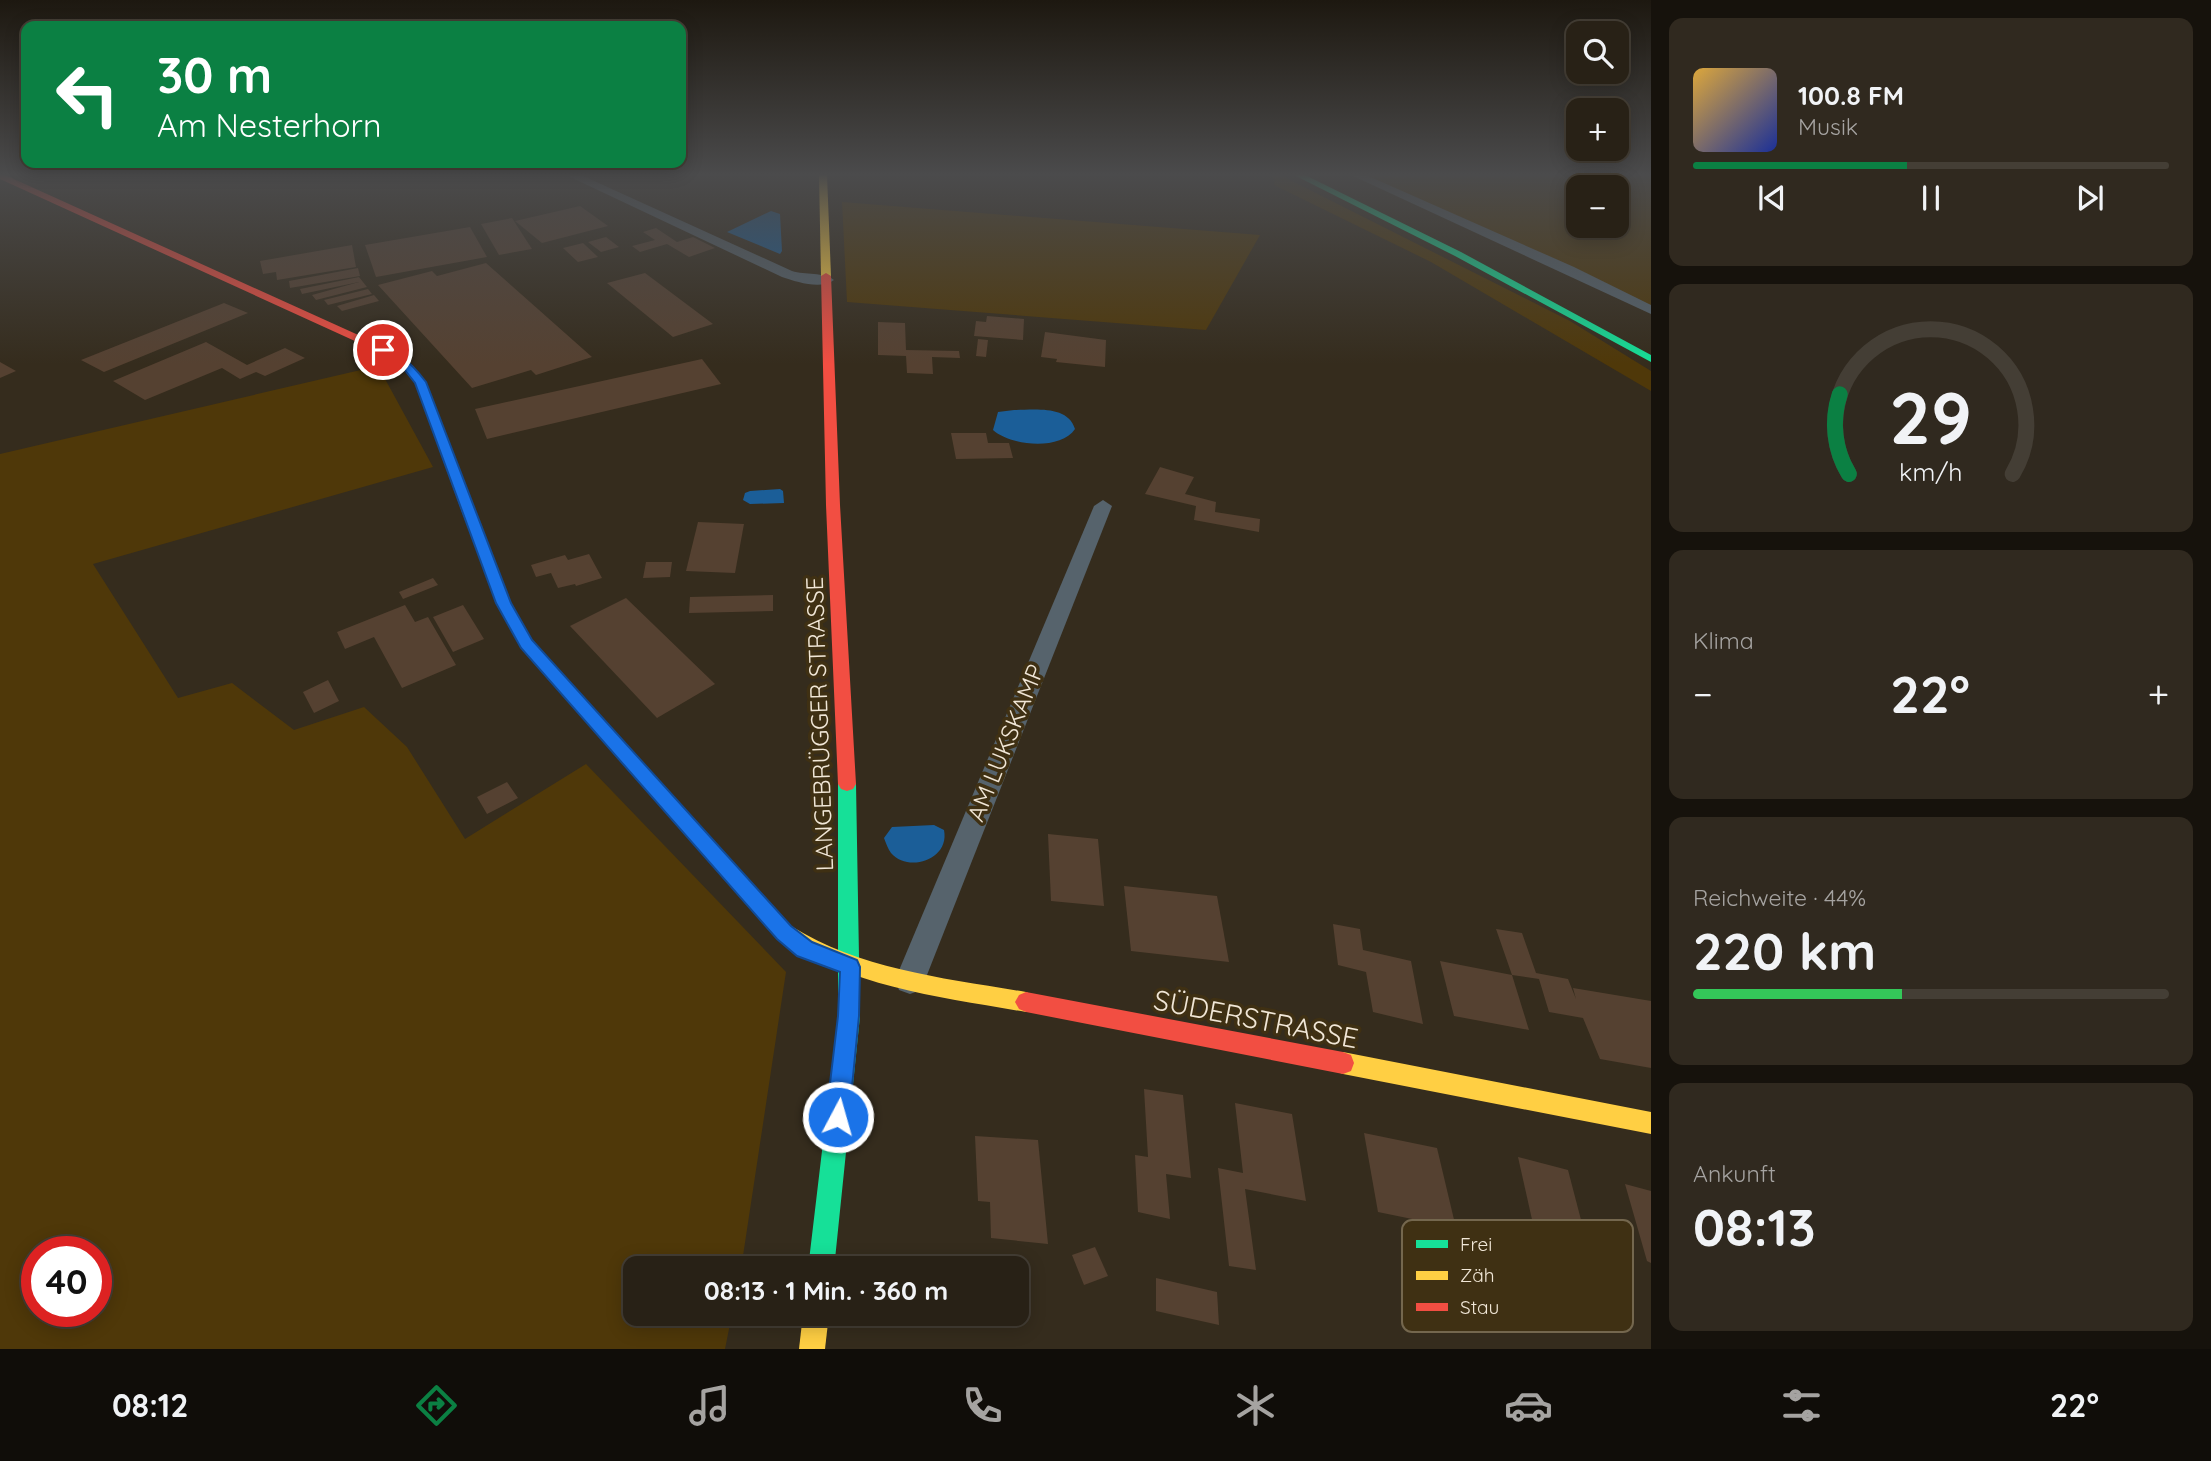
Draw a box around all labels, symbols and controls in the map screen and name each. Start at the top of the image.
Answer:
map controls [1566,21,1629,238]
button: search [1566,21,1629,84]
text: 30 m [157,44,272,105]
icon: left [42,49,133,140]
text: 100.8 FM [1798,79,1904,112]
button: + [1566,98,1629,161]
text: Am Nesterhorn [157,105,381,145]
text: Musik [1798,112,1858,141]
button: − [1566,175,1629,238]
icon: previous [1753,179,1791,217]
icon: pause [1912,179,1950,217]
icon: next [2071,179,2109,217]
pin [353,320,413,380]
icon: arrive [364,331,402,369]
text: 29 [1890,372,1972,463]
text: km/h [1899,456,1963,487]
street label: LANGEBRÜGGER STRASSE [799,576,839,872]
text: Klima [1693,626,1754,655]
street label: AM LUKSKAMP [960,660,1050,826]
text: 22° [1890,661,1970,726]
text: − [1693,670,1713,718]
text: + [2148,670,2169,718]
text: Reichweite · 44% [1693,883,1866,912]
text: 220 km [1693,918,1876,983]
street label: SÜDERSTRASSE [1151,982,1361,1055]
position arrow [801,1080,875,1154]
text: Ankunft [1693,1159,1776,1188]
text: 08:13 [1693,1194,1816,1259]
legend [1402,1220,1633,1332]
text: Frei [1460,1232,1492,1256]
speed limit sign: 40 [21,1236,112,1327]
text: Zäh [1460,1263,1495,1287]
text: 08:13 · 1 Min. · 360 m [704,1274,948,1307]
text: Stau [1460,1295,1499,1319]
icon: directions [412,1381,461,1430]
icon: music [685,1381,734,1430]
icon: phone [958,1381,1007,1430]
icon: climate [1231,1381,1280,1430]
icon: car [1504,1381,1553,1430]
icon: filters [1777,1381,1826,1430]
text: 08:12 [112,1385,189,1425]
text: 22° [2050,1385,2099,1425]

